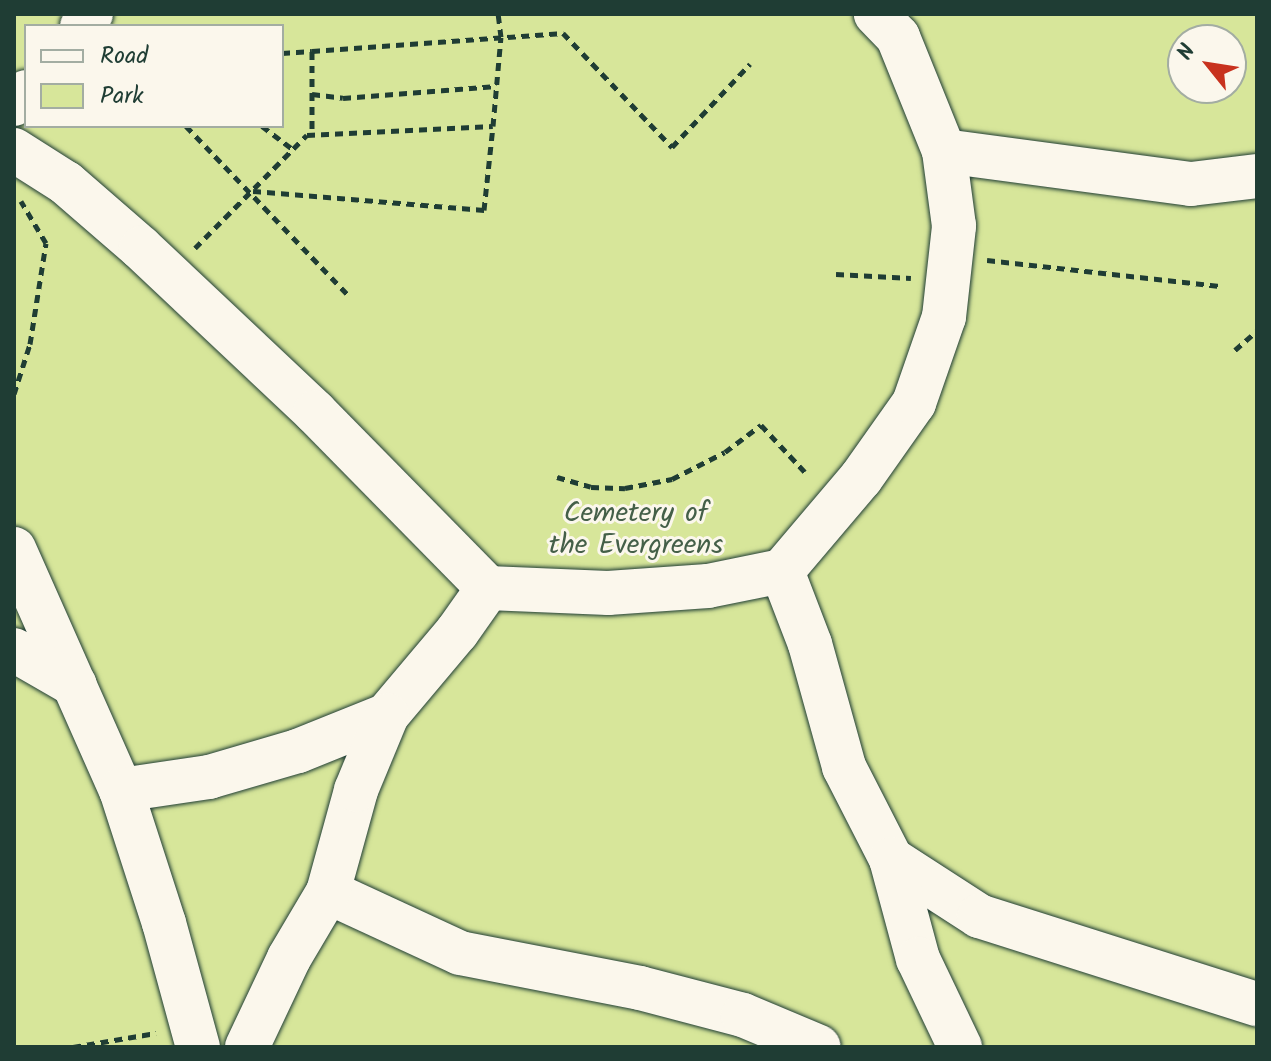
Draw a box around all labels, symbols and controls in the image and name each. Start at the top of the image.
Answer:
legend [24,24,284,128]
north arrow [1167,24,1247,104]
text: Road [100,37,148,76]
text: N [1169,38,1206,68]
text: Park [100,77,144,116]
park label: Cemetery of the Evergreens [549,497,723,563]

